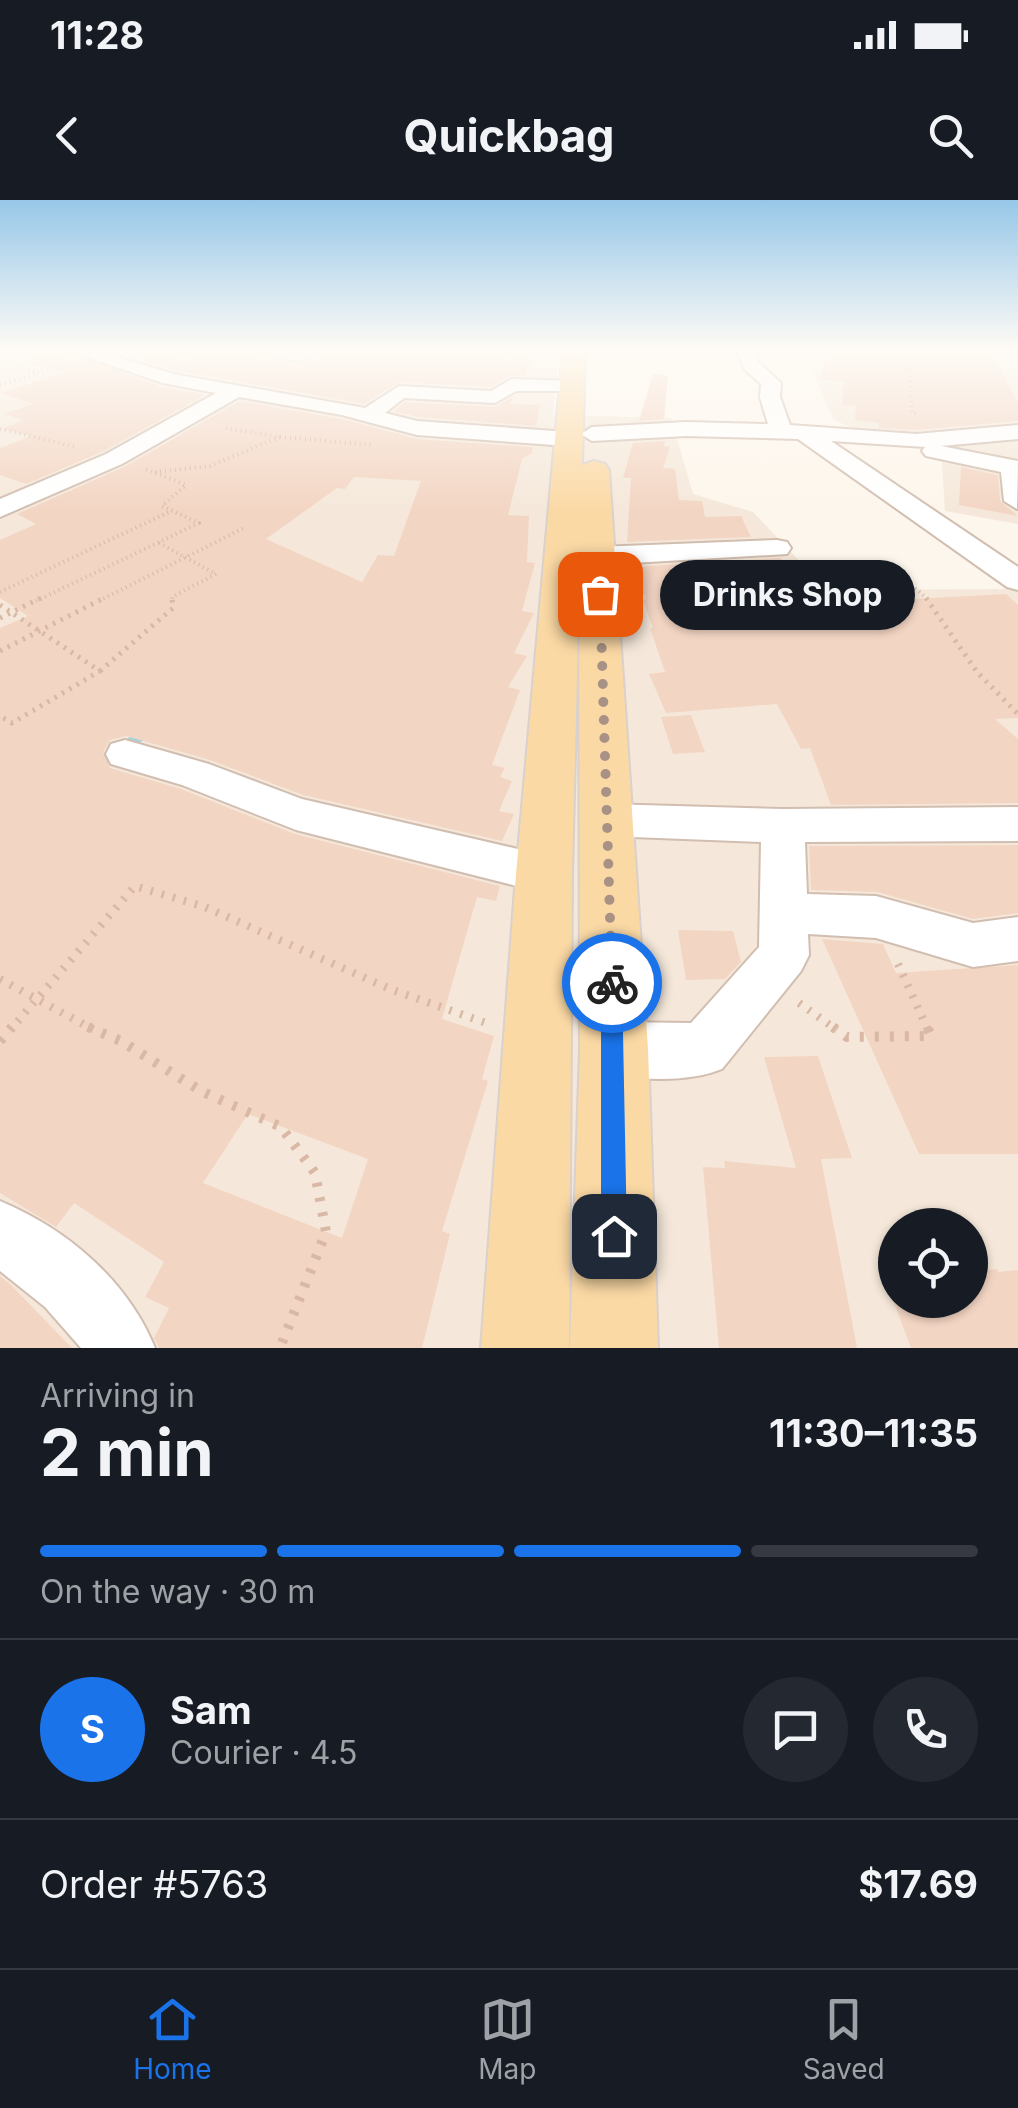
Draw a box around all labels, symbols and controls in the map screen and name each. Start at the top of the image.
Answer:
text: 11:28 [50,12,144,58]
icon: back [40,108,95,163]
text: Quickbag [403,108,615,163]
icon: search [923,108,978,163]
pin [558,552,643,637]
callout: Drinks Shop [660,559,915,629]
icon: bag [573,567,628,622]
text: Drinks Shop [693,575,882,614]
courier [562,933,662,1033]
icon: bike [585,956,640,1011]
pin [572,1194,657,1279]
map controls [878,1208,988,1318]
button: locate [878,1208,988,1318]
icon: home [587,1209,642,1264]
text: Arriving in [40,1376,195,1415]
text: 11:30–11:35 [769,1410,978,1456]
text: 2 min [40,1413,214,1492]
text: On the way · 30 m [40,1572,315,1611]
button: chat [743,1677,848,1782]
button: phone [873,1677,978,1782]
text: Sam [170,1687,252,1733]
text: S [80,1706,105,1752]
text: Courier · 4.5 [170,1733,358,1772]
text: Order #5763 [40,1861,268,1907]
text: $17.69 [858,1861,978,1907]
tab: Home [133,1992,212,2086]
tab: Map [478,1992,536,2086]
tab: Saved [803,1992,885,2086]

